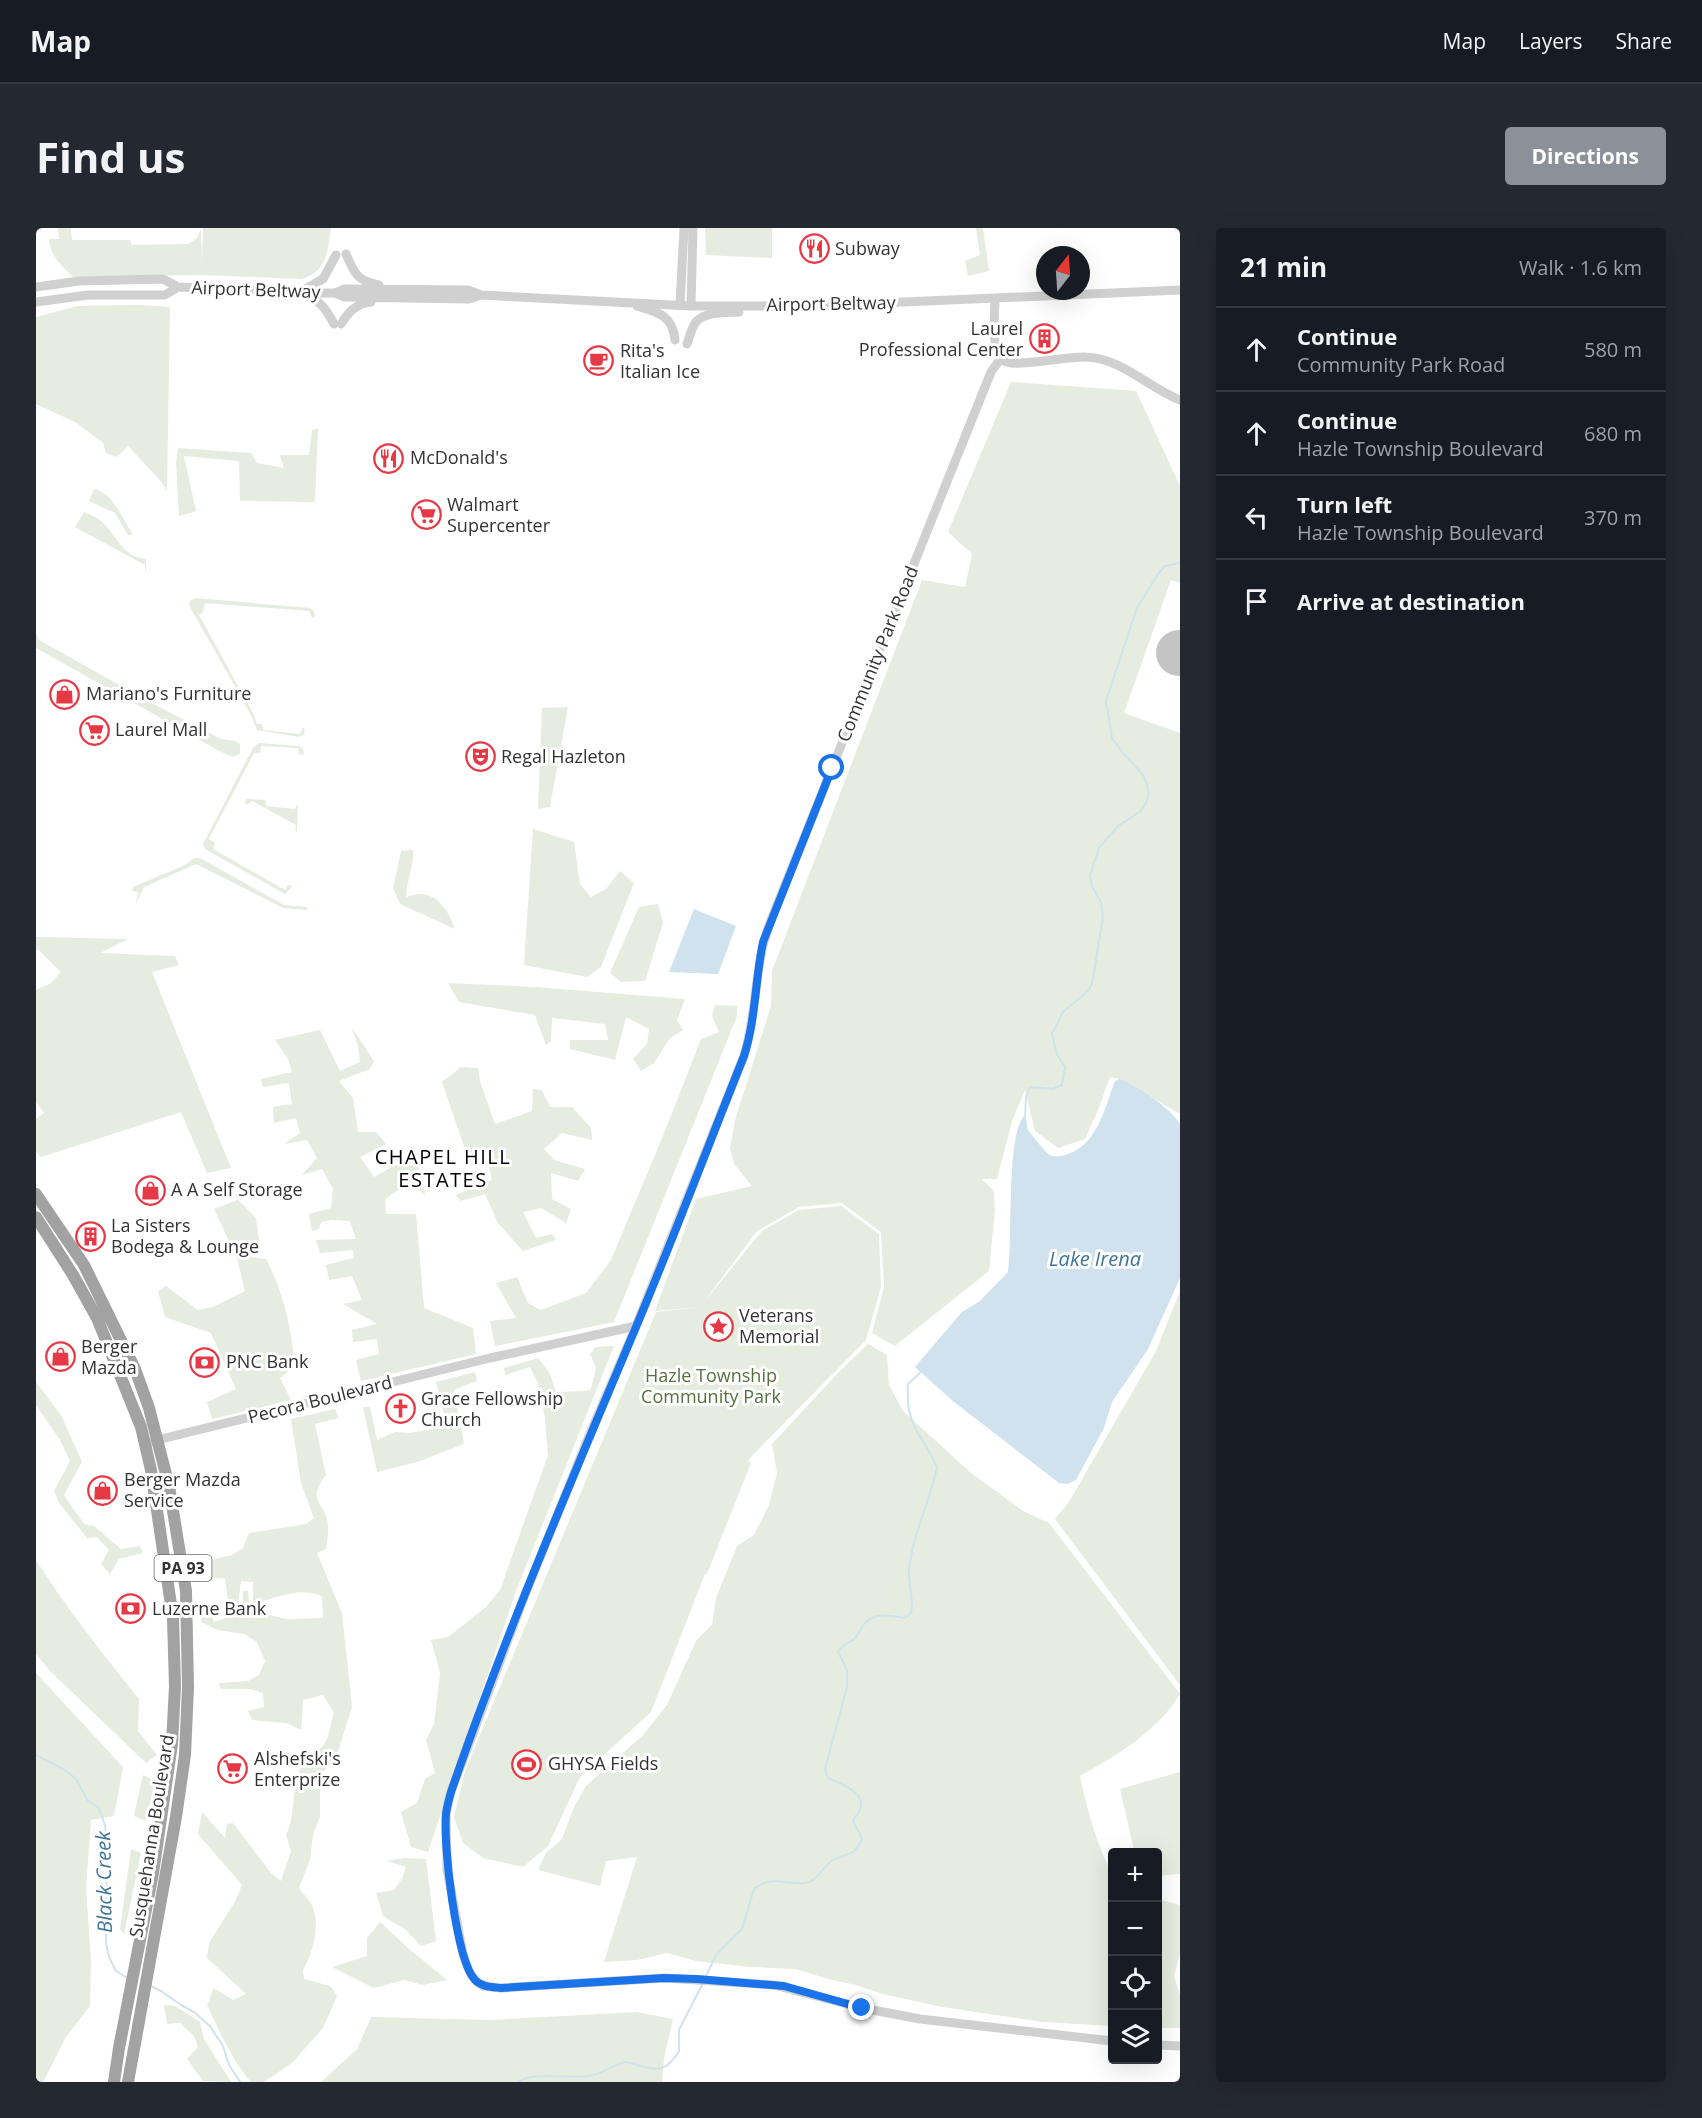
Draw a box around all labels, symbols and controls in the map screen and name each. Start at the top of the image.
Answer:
text: Map [30,22,91,60]
text: Map [1443,27,1486,55]
text: Layers [1519,27,1583,55]
text: Share [1616,27,1672,55]
button: Directions [1505,127,1666,185]
text: Find us [36,128,185,185]
restaurant icon: Subway [798,233,830,265]
place label: Subway [835,236,901,260]
north arrow [1036,246,1090,300]
text: 21 min [1240,249,1327,285]
text: Walk · 1.6 km [1519,254,1642,281]
street label: Airport Beltway [191,275,322,303]
street label: Airport Beltway [766,290,897,316]
place label: Laurel Professional Center [859,316,1024,361]
text: Continue [1297,321,1397,351]
building icon: Laurel Professional Center [1028,323,1060,355]
icon: ahead [1240,333,1273,366]
text: 580 m [1584,336,1642,363]
place label: Rita's Italian Ice [620,338,700,383]
cafe icon: Rita's Italian Ice [583,345,615,377]
text: Community Park Road [1297,351,1505,378]
text: Continue [1297,405,1397,435]
icon: ahead [1240,417,1273,450]
text: 680 m [1584,420,1642,447]
text: Hazle Township Boulevard [1297,435,1544,462]
restaurant icon: McDonald's [373,442,405,474]
place label: McDonald's [410,445,508,469]
text: Turn left [1297,489,1392,519]
place label: Walmart Supercenter [447,492,551,537]
supermarket icon: Walmart Supercenter [410,499,442,531]
icon: left [1240,501,1273,534]
text: 370 m [1584,504,1642,531]
text: Hazle Township Boulevard [1297,519,1544,546]
street label: Community Park Road [831,562,923,745]
icon: arrive [1240,585,1273,618]
text: Arrive at destination [1297,586,1525,616]
shop icon: Mariano's Furniture [49,678,81,710]
place label: Mariano's Furniture [86,681,251,705]
supermarket icon: Laurel Mall [78,714,110,746]
place label: Laurel Mall [115,717,207,741]
theatre icon: Regal Hazleton [464,741,496,773]
place label: Regal Hazleton [501,744,626,768]
route start [818,754,844,780]
district label: CHAPEL HILL ESTATES [375,1143,511,1193]
shop icon: A A Self Storage [134,1174,166,1206]
place label: A A Self Storage [171,1177,303,1201]
place label: La Sisters Bodega & Lounge [111,1213,259,1258]
building icon: La Sisters Bodega & Lounge [74,1220,106,1252]
water label: Lake Irena [1049,1245,1141,1272]
place label: Veterans Memorial [739,1303,819,1348]
place icon: Veterans Memorial [702,1310,734,1342]
place label: Berger Mazda [81,1334,138,1379]
shop icon: Berger Mazda [44,1341,76,1373]
bank icon: PNC Bank [189,1346,221,1378]
place label: PNC Bank [226,1349,309,1373]
park label: Hazle Township Community Park [641,1363,781,1408]
street label: Pecora Boulevard [245,1369,394,1429]
place label: Grace Fellowship Church [421,1386,563,1431]
church icon: Grace Fellowship Church [384,1393,416,1425]
place label: Berger Mazda Service [124,1467,241,1512]
shop icon: Berger Mazda Service [87,1474,119,1506]
road number: PA 93 [154,1555,212,1581]
bank icon: Luzerne Bank [115,1593,147,1625]
place label: Luzerne Bank [152,1596,267,1620]
street label: Susquehanna Boulevard [123,1733,179,1939]
place label: Alshefski's Enterprize [254,1746,341,1791]
sports icon: GHYSA Fields [511,1748,543,1780]
place label: GHYSA Fields [548,1751,658,1775]
supermarket icon: Alshefski's Enterprize [217,1753,249,1785]
water label: Black Creek [89,1830,118,1933]
map controls [1108,1848,1162,2064]
button: + [1108,1848,1162,1902]
button: − [1108,1902,1162,1956]
button: locate [1108,1956,1162,2010]
route end [848,1994,874,2020]
button: layers [1108,2010,1162,2064]

